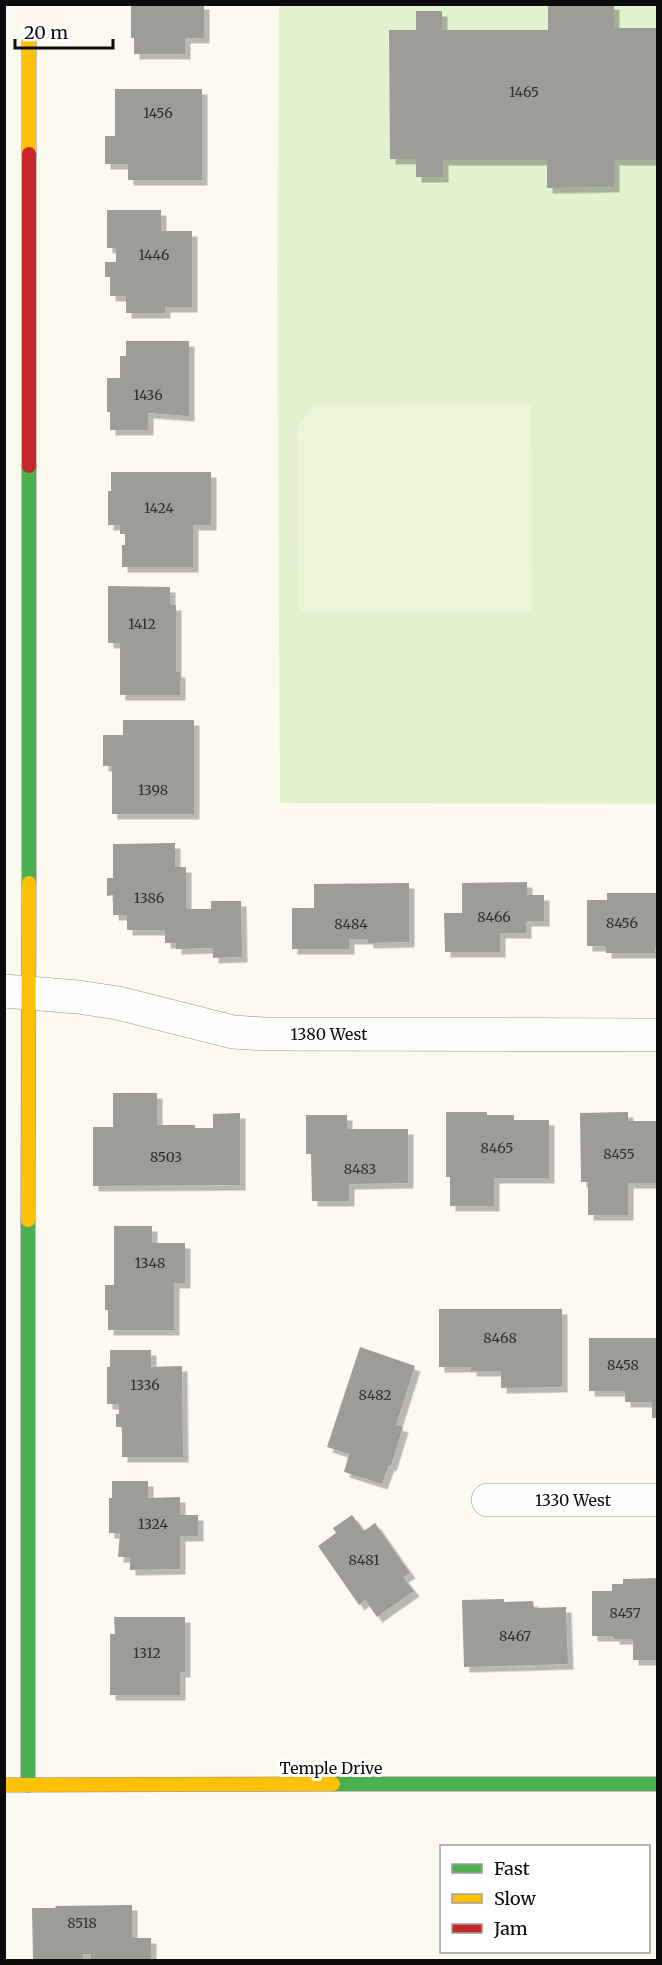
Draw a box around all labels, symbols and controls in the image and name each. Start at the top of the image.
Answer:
scale bar [15,12,112,50]
text: 20 m [24,21,68,44]
house number: 1465 [509,83,539,101]
house number: 1456 [143,104,173,122]
house number: 1446 [138,246,170,264]
house number: 1436 [133,386,163,404]
house number: 1424 [144,499,174,517]
house number: 1412 [128,615,156,633]
house number: 1398 [138,781,168,799]
house number: 1386 [134,889,164,907]
house number: 8466 [477,908,511,926]
house number: 8456 [606,914,638,932]
house number: 8484 [334,915,368,933]
street label: 1380 West [290,1024,368,1044]
house number: 8465 [481,1139,513,1157]
house number: 8455 [603,1145,635,1163]
house number: 8503 [150,1148,182,1166]
house number: 8483 [344,1160,376,1178]
house number: 1348 [135,1254,165,1272]
house number: 8468 [483,1329,517,1347]
house number: 8458 [607,1356,639,1374]
house number: 1336 [130,1376,160,1394]
house number: 8482 [358,1386,392,1404]
street label: 1330 West [535,1490,612,1510]
house number: 1324 [138,1515,168,1533]
house number: 8481 [348,1551,380,1569]
house number: 8457 [609,1604,641,1622]
house number: 8467 [499,1627,531,1645]
house number: 1312 [133,1644,161,1662]
street label: Temple Drive [280,1758,382,1778]
legend [440,1845,650,1953]
text: Fast [494,1857,530,1880]
text: Slow [494,1887,537,1910]
house number: 8518 [67,1914,97,1932]
text: Jam [493,1917,528,1940]

